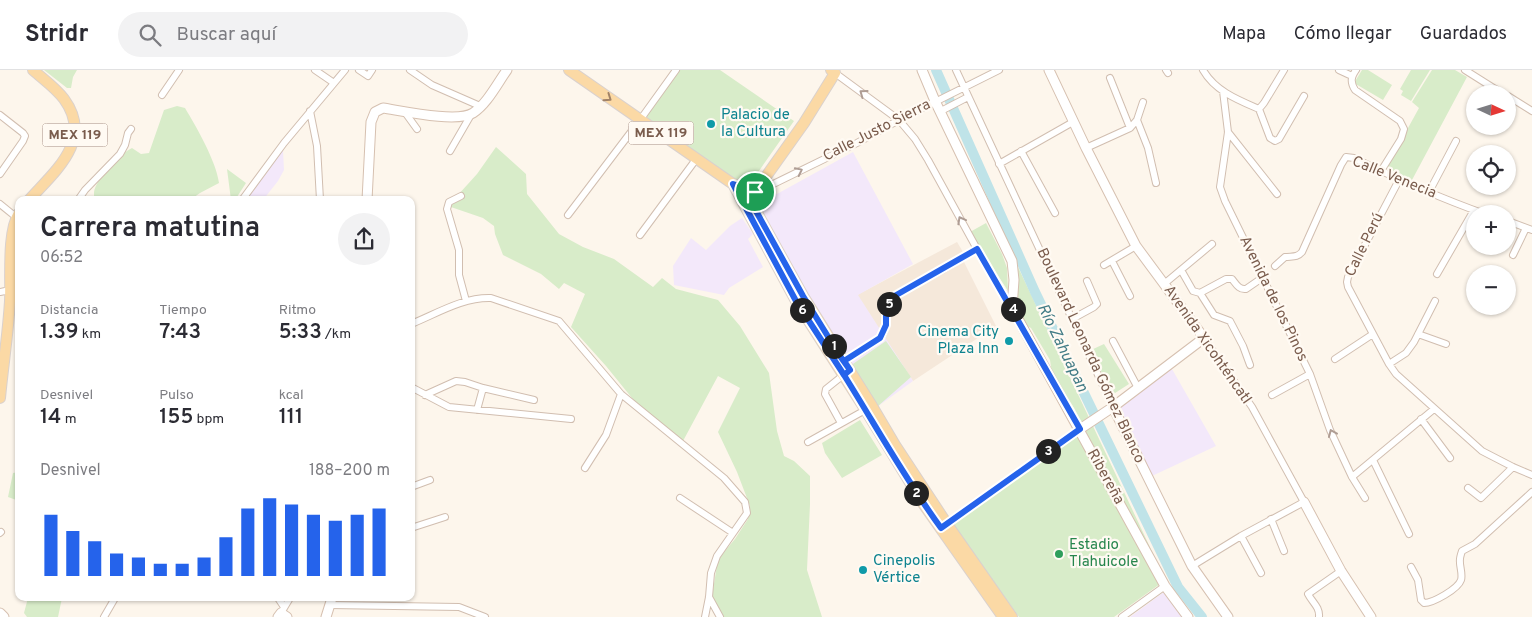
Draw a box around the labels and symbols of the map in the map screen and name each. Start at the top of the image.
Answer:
north arrow [1466,85,1516,135]
one-way arrow [860,90,869,100]
one-way arrow [603,92,612,101]
street label: Calle Justo Sierra [820,96,934,166]
place label: Palacio de la Cultura [721,106,790,142]
marker: Palacio de la Cultura [705,118,717,130]
road number: MEX 119 [628,122,694,144]
road number: MEX 119 [42,124,108,146]
street label: Calle Venecia [1349,152,1439,204]
one-way arrow [794,167,803,177]
pin [734,171,776,213]
street label: Calle Perú [1341,210,1389,280]
one-way arrow [957,216,967,225]
street label: Avenida de los Pinos [1234,233,1312,365]
street label: Boulevard Leonarda Gómez Blanco [1032,245,1148,467]
street label: Avenida Xicohténcatl [1159,282,1255,408]
pin: 5 [876,292,902,316]
pin: 4 [1000,296,1026,322]
pin: 6 [790,298,814,322]
water label: Río Zahuapan [1032,301,1092,396]
place label: Cinema City Plaza Inn [918,323,999,359]
pin: 1 [822,334,846,358]
marker: Cinema City Plaza Inn [1003,335,1015,347]
one-way arrow [1327,429,1338,438]
pin: 3 [1036,438,1060,464]
street label: Ribereña [1082,446,1128,508]
pin: 2 [904,480,928,506]
place label: Estadio Tlahuicole [1069,536,1138,572]
marker: Estadio Tlahuicole [1053,548,1065,560]
place label: Cinepolis Vértice [873,552,935,588]
marker: Cinepolis Vértice [857,564,869,576]

